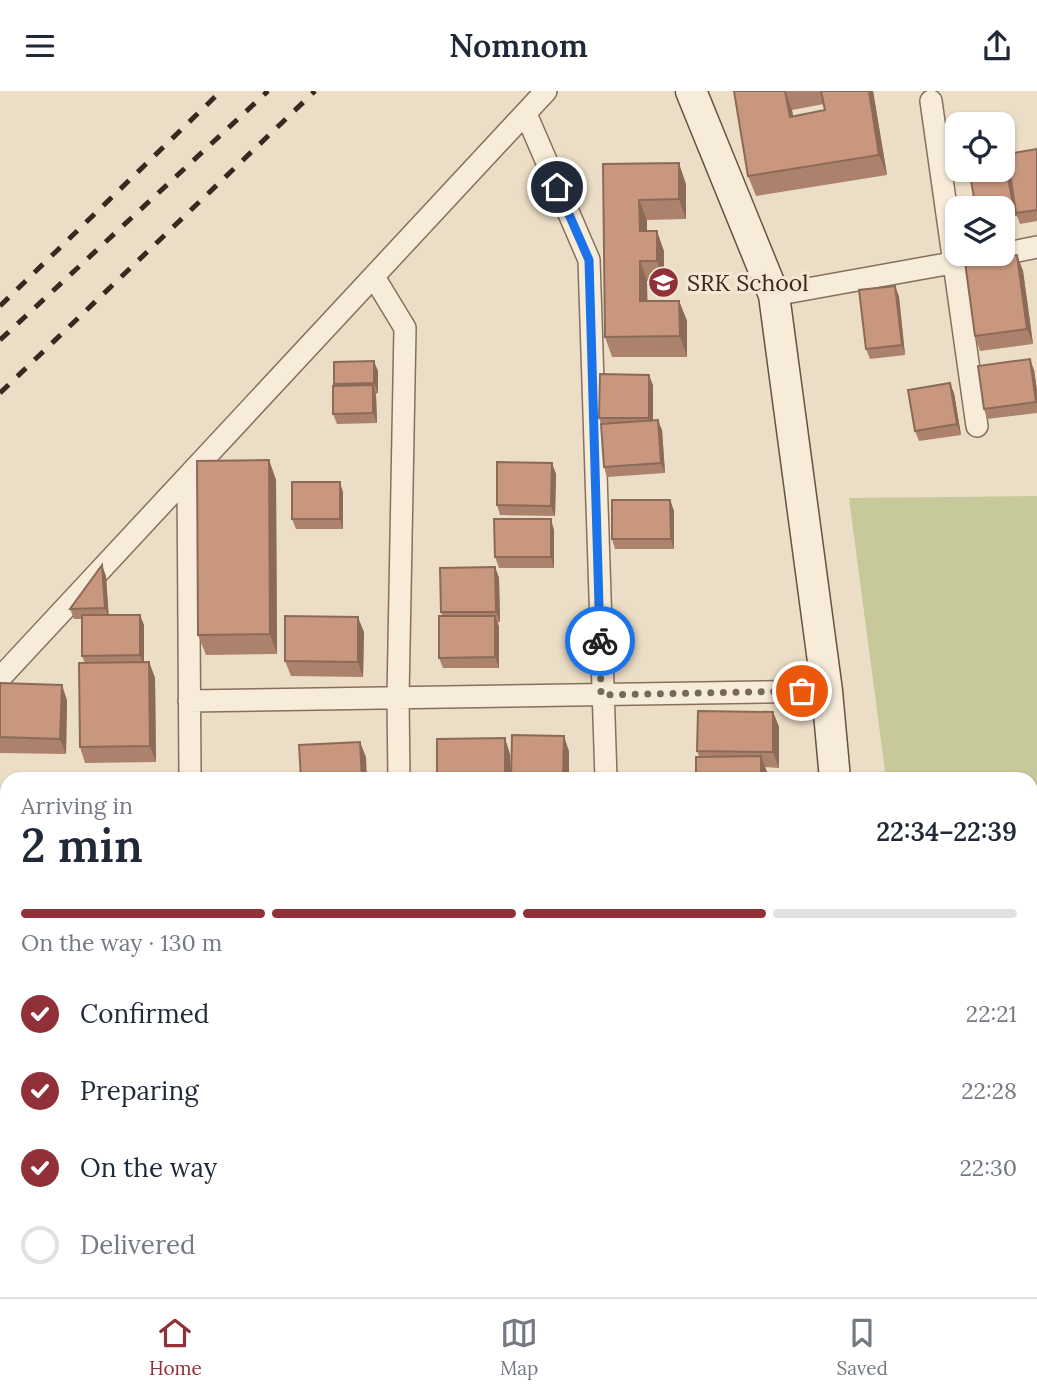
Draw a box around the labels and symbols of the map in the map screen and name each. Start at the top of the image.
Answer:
pin [527,157,587,217]
school or university icon: SRK School [647,266,681,300]
place label: SRK School [687,268,808,297]
courier [565,606,635,676]
pin [772,661,832,721]

